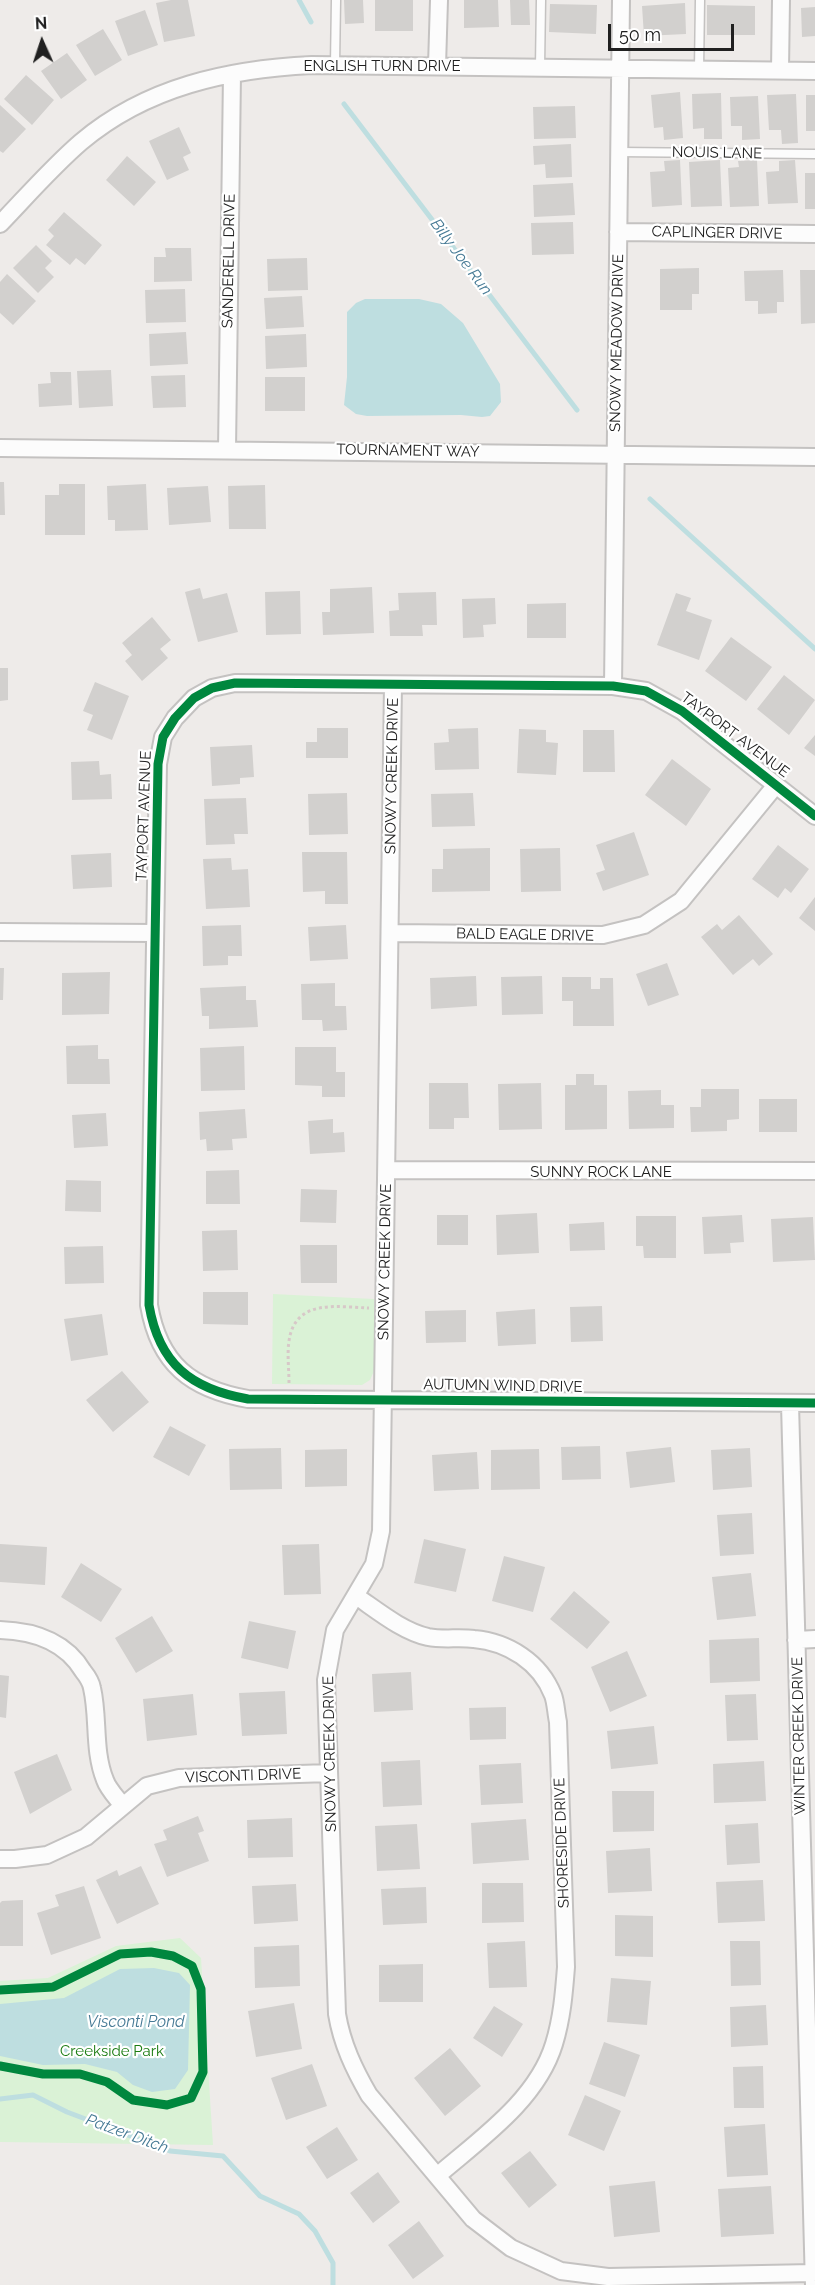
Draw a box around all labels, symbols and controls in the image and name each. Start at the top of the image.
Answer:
north arrow [12,12,72,72]
scale bar [611,12,737,50]
text: N [34,14,48,33]
text: 50 m [619,24,661,45]
street label: ENGLISH TURN DRIVE [303,57,461,75]
street label: NOUIS LANE [672,143,762,163]
street label: SANDERELL DRIVE [219,194,239,328]
water label: Billy Joe Run [426,215,496,299]
street label: CAPLINGER DRIVE [651,223,783,243]
street label: SNOWY MEADOW DRIVE [606,254,628,432]
street label: TOURNAMENT WAY [336,441,480,461]
street label: TAYPORT AVENUE [677,688,793,782]
street label: SNOWY CREEK DRIVE [382,698,402,854]
street label: TAYPORT AVENUE [133,750,155,882]
street label: BALD EAGLE DRIVE [456,925,594,945]
street label: SUNNY ROCK LANE [530,1163,672,1181]
street label: SNOWY CREEK DRIVE [375,1184,395,1340]
street label: AUTUMN WIND DRIVE [423,1376,583,1396]
street label: WINTER CREEK DRIVE [789,1657,809,1815]
street label: SNOWY CREEK DRIVE [320,1676,340,1832]
street label: VISCONTI DRIVE [185,1765,301,1787]
street label: SHORESIDE DRIVE [551,1778,573,1908]
water label: Visconti Pond [87,2012,185,2032]
park label: Creekside Park [60,2042,164,2060]
water label: Patzer Ditch [83,2110,171,2158]

